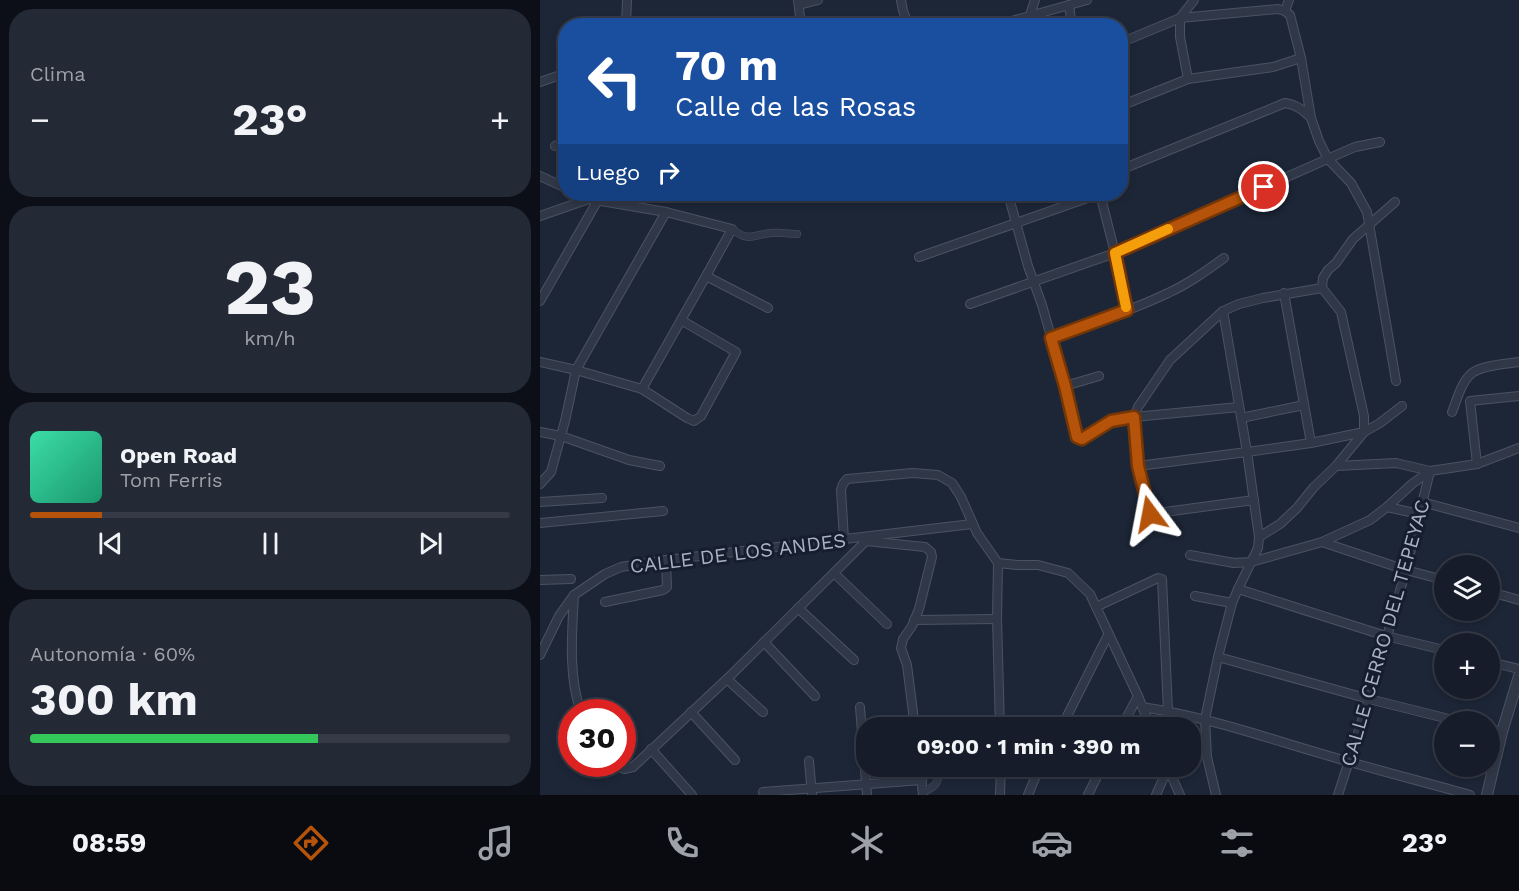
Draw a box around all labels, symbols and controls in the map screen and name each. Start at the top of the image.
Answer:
text: 70 m [675,41,778,90]
icon: left [576,42,654,120]
text: Clima [30,62,86,86]
text: Calle de las Rosas [675,91,916,123]
text: 23° [232,93,308,146]
text: − [30,100,50,139]
text: + [490,100,510,139]
icon: right [652,156,685,189]
text: Luego [576,160,640,185]
pin [1238,161,1289,212]
icon: arrive [1247,170,1280,203]
text: 23 [224,241,316,333]
text: km/h [244,326,296,350]
text: Open Road [120,443,237,468]
text: Tom Ferris [120,468,223,492]
position arrow [1118,482,1182,546]
street label: CALLE CERRO DEL TEPEYAC [1335,497,1435,769]
icon: previous [94,527,127,560]
icon: pause [254,527,287,560]
icon: next [414,527,447,560]
street label: CALLE DE LOS ANDES [629,528,847,578]
map controls [1434,555,1500,777]
button: layers [1434,555,1500,621]
button: + [1434,633,1500,699]
text: Autonomía · 60% [30,642,195,666]
text: 300 km [30,673,198,726]
speed limit sign: 30 [558,699,636,777]
button: − [1434,711,1500,777]
text: 09:00 · 1 min · 390 m [916,734,1141,759]
icon: directions [290,822,332,864]
icon: music [475,822,517,864]
icon: phone [661,822,703,864]
icon: climate [846,822,888,864]
icon: car [1031,822,1073,864]
icon: filters [1216,822,1258,864]
text: 08:59 [72,827,147,859]
text: 23° [1402,827,1447,859]

